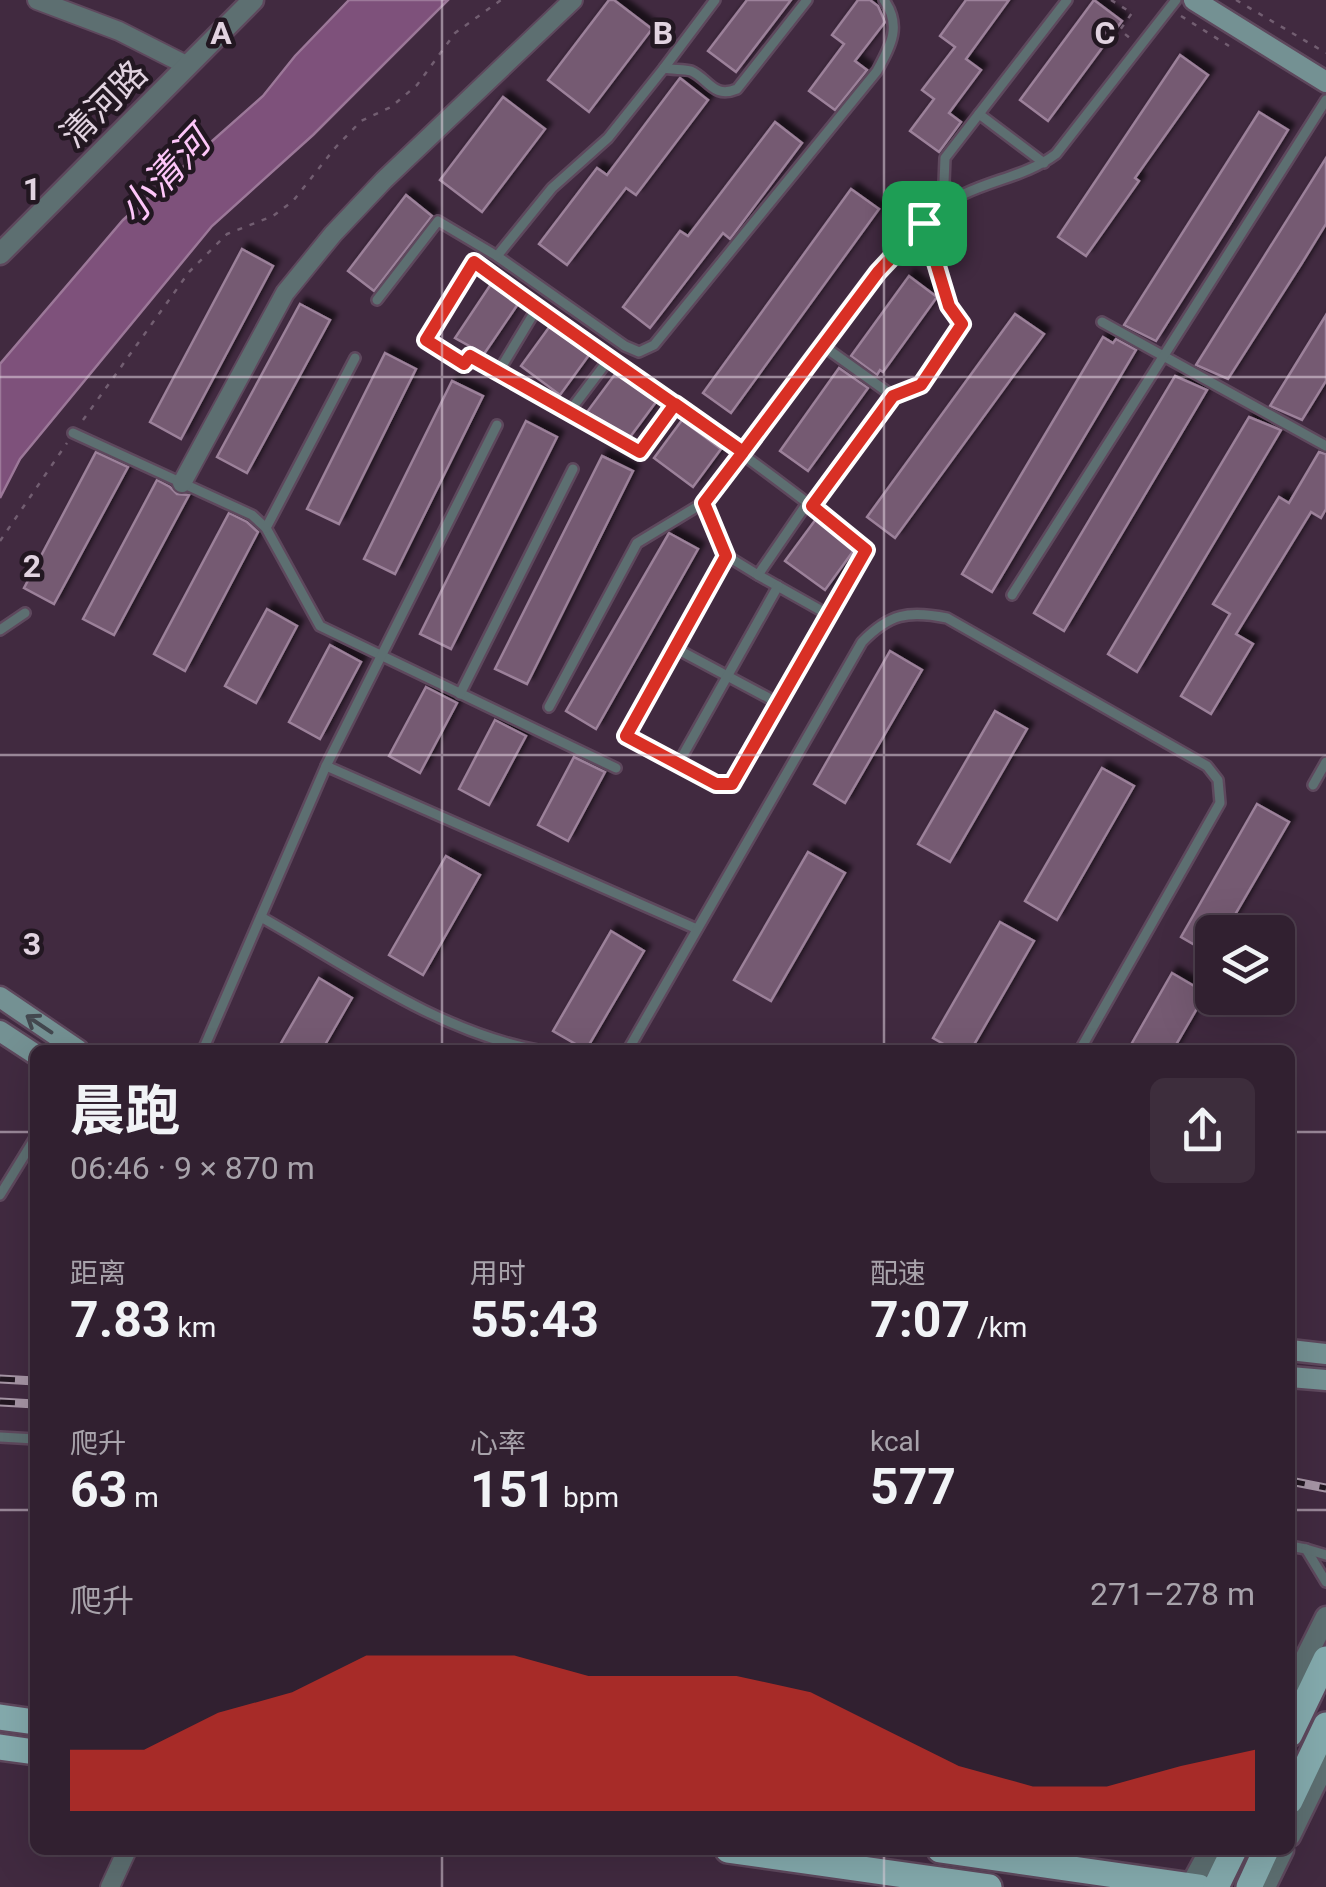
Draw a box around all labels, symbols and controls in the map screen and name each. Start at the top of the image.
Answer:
text: A [210,14,232,52]
text: B [653,14,673,52]
text: C [1095,14,1115,52]
street label: 清河路 [53,53,156,156]
water label: 小清河 [109,114,224,233]
text: 1 [23,170,41,208]
pin [882,181,967,266]
icon: arrive [897,196,952,251]
text: 2 [23,547,41,585]
map controls [1195,915,1295,1015]
button: layers [1195,915,1295,1015]
text: 3 [23,925,41,963]
one-way arrow [26,1013,54,1034]
button: share [1150,1078,1255,1183]
text: 晨跑 [70,1079,180,1143]
text: 06:46 · 9 × 870 m [70,1149,315,1187]
text: 距离 [70,1257,126,1290]
text: 用时 [470,1257,526,1290]
text: 配速 [870,1257,926,1290]
text: 7.83 [70,1291,171,1349]
text: 55:43 [470,1291,599,1349]
text: 7:07 [870,1291,970,1349]
text: km [171,1311,216,1344]
text: /km [970,1311,1027,1344]
text: kcal [870,1425,921,1458]
text: 爬升 [70,1427,126,1460]
text: 心率 [470,1427,526,1460]
text: 577 [870,1458,956,1516]
text: 63 [70,1461,127,1519]
text: 151 [470,1461,556,1519]
text: m [127,1481,159,1514]
text: bpm [556,1481,619,1514]
text: 271–278 m [1090,1575,1255,1613]
text: 爬升 [70,1582,134,1620]

